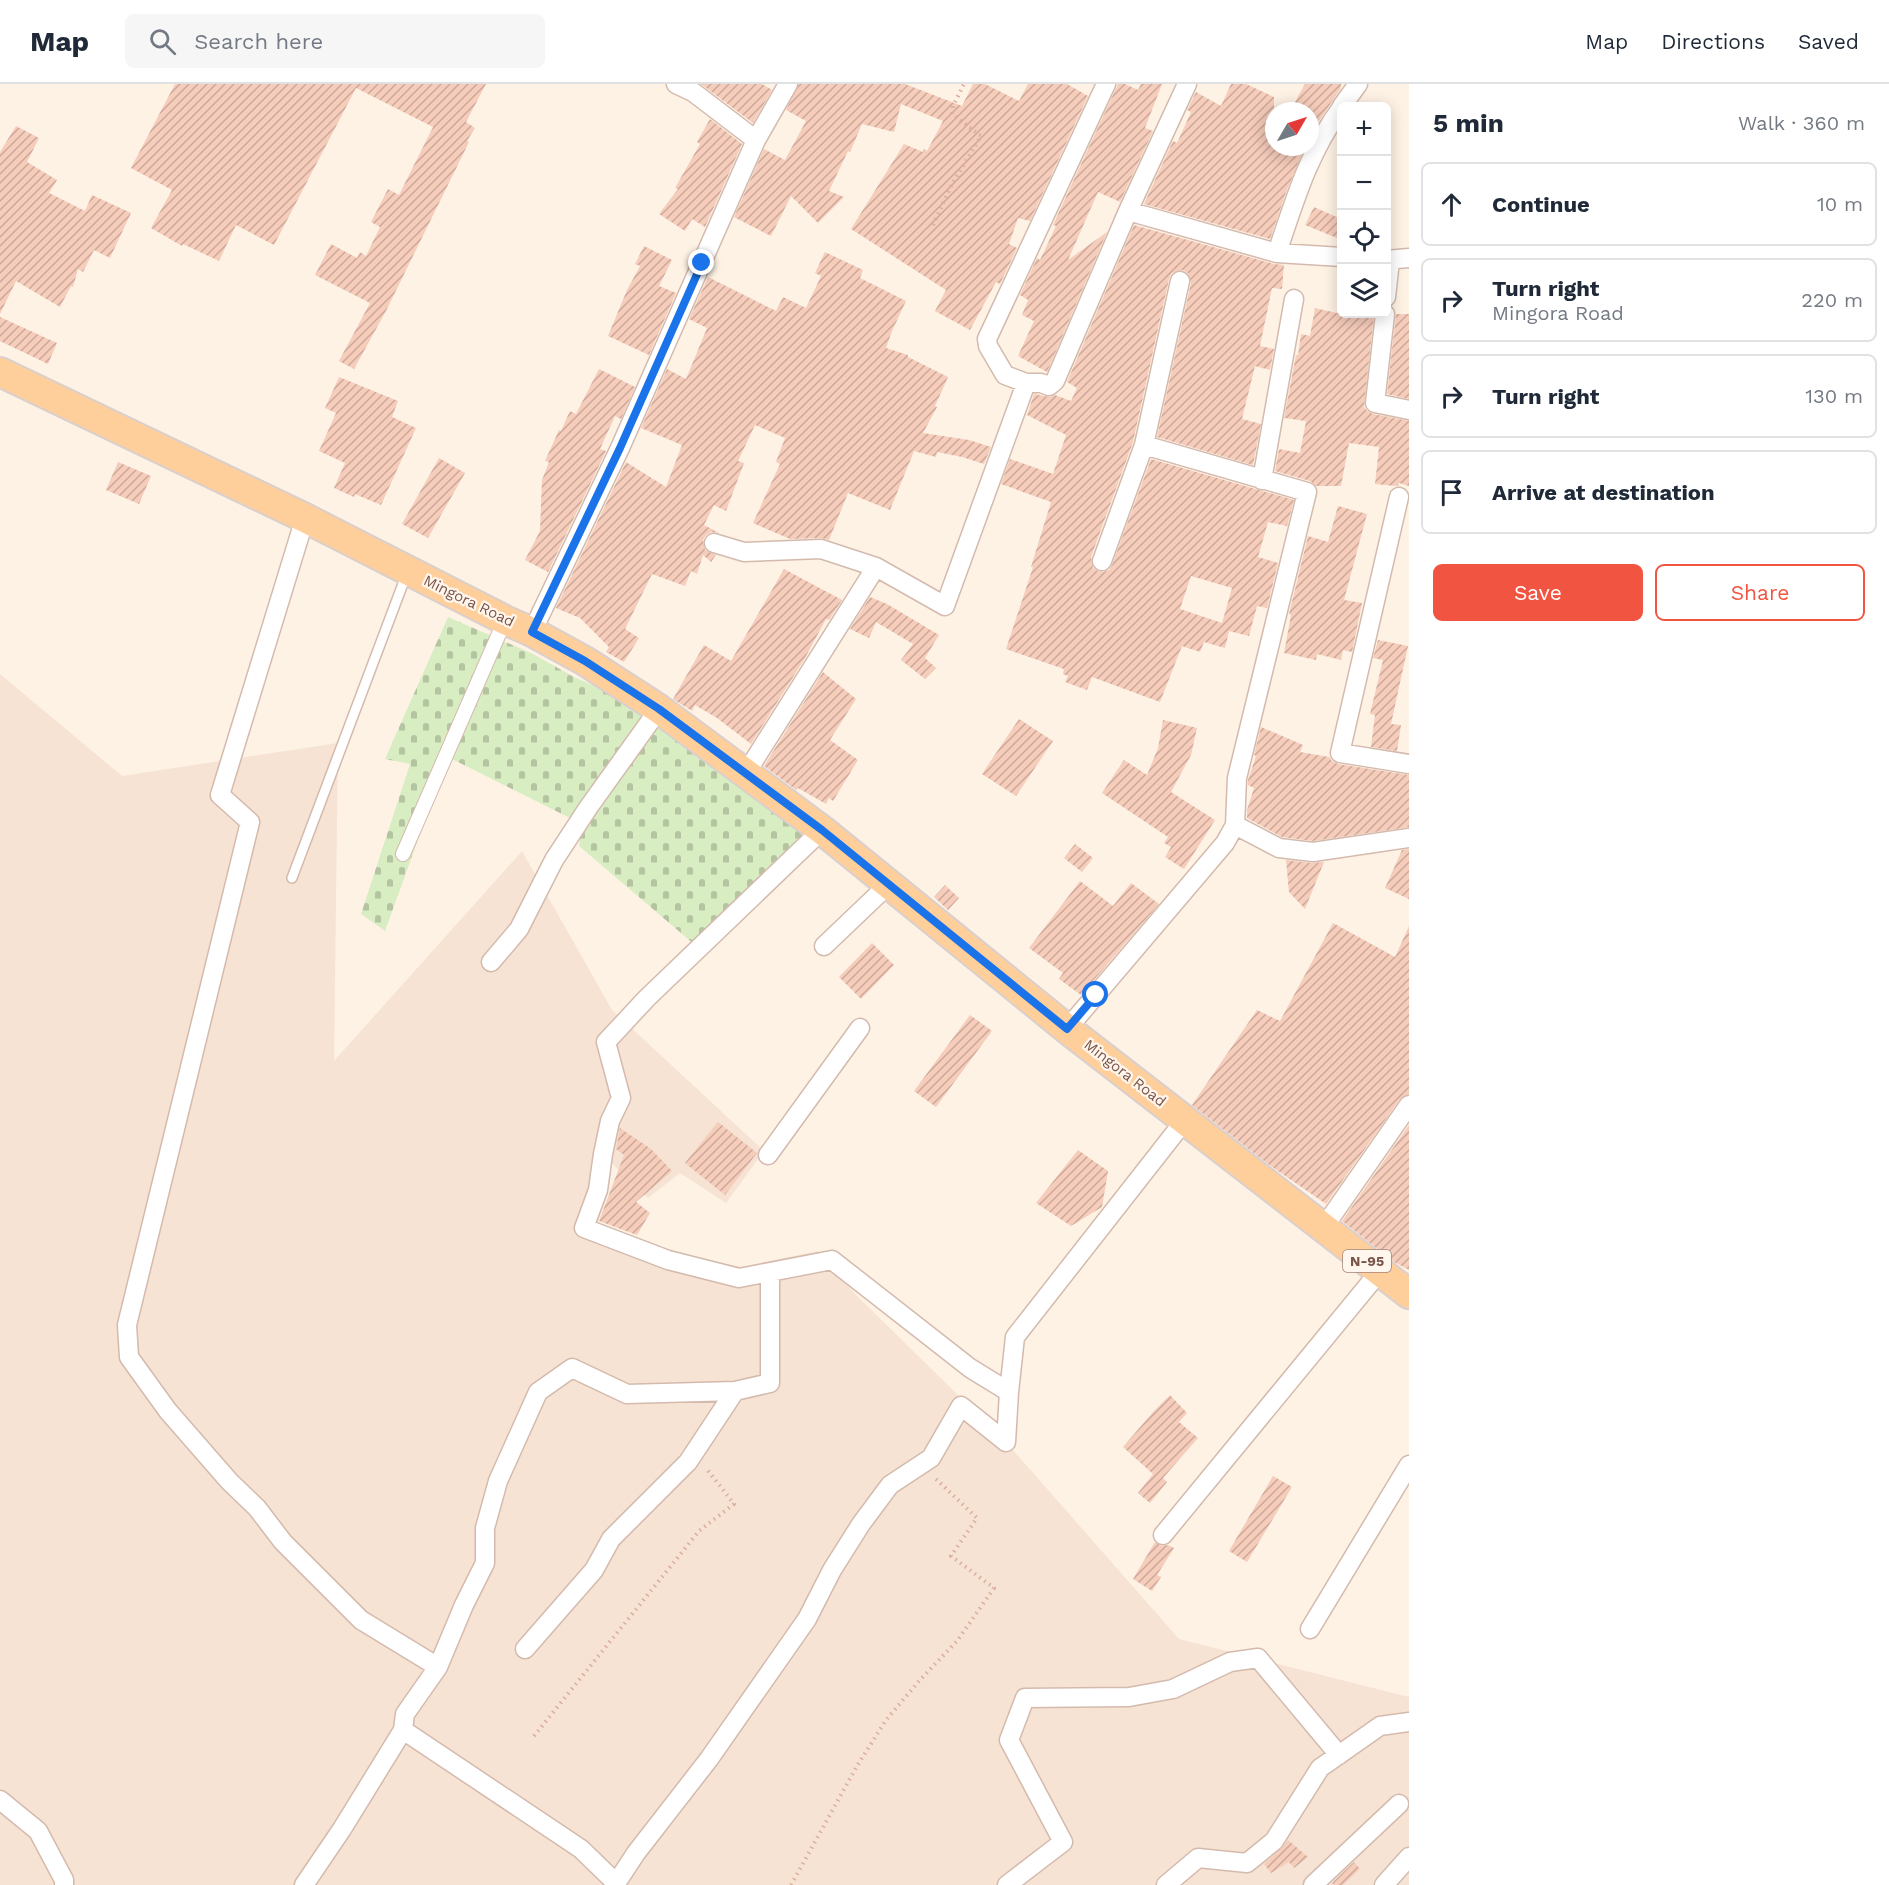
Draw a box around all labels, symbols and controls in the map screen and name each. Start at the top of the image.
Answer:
search box [125,14,545,68]
text: Map [30,25,89,58]
icon: search [146,25,179,58]
text: Search here [194,29,323,54]
text: Map [1585,29,1628,54]
text: Directions [1661,29,1765,54]
text: Saved [1798,29,1859,54]
north arrow [1265,102,1319,156]
map controls [1337,102,1391,318]
button: + [1337,102,1391,156]
text: 5 min [1433,108,1504,138]
text: Walk · 360 m [1738,111,1865,135]
button: − [1337,156,1391,210]
icon: ahead [1435,188,1468,221]
text: Continue [1492,192,1590,217]
text: 10 m [1817,192,1863,216]
button: locate [1337,210,1391,264]
route end [688,249,714,275]
button: layers [1337,264,1391,318]
text: Turn right [1492,276,1599,301]
icon: right [1435,284,1468,317]
text: 220 m [1801,288,1863,312]
text: Mingora Road [1492,301,1624,325]
icon: right [1435,380,1468,413]
text: Turn right [1492,384,1599,409]
text: 130 m [1805,384,1863,408]
icon: arrive [1435,476,1468,509]
text: Arrive at destination [1492,480,1715,505]
button: Save [1433,564,1643,621]
button: Share [1655,564,1865,621]
street label: Mingora Road [421,571,517,631]
route start [1082,981,1108,1007]
street label: Mingora Road [1081,1035,1169,1111]
road number: N-95 [1343,1250,1391,1272]

